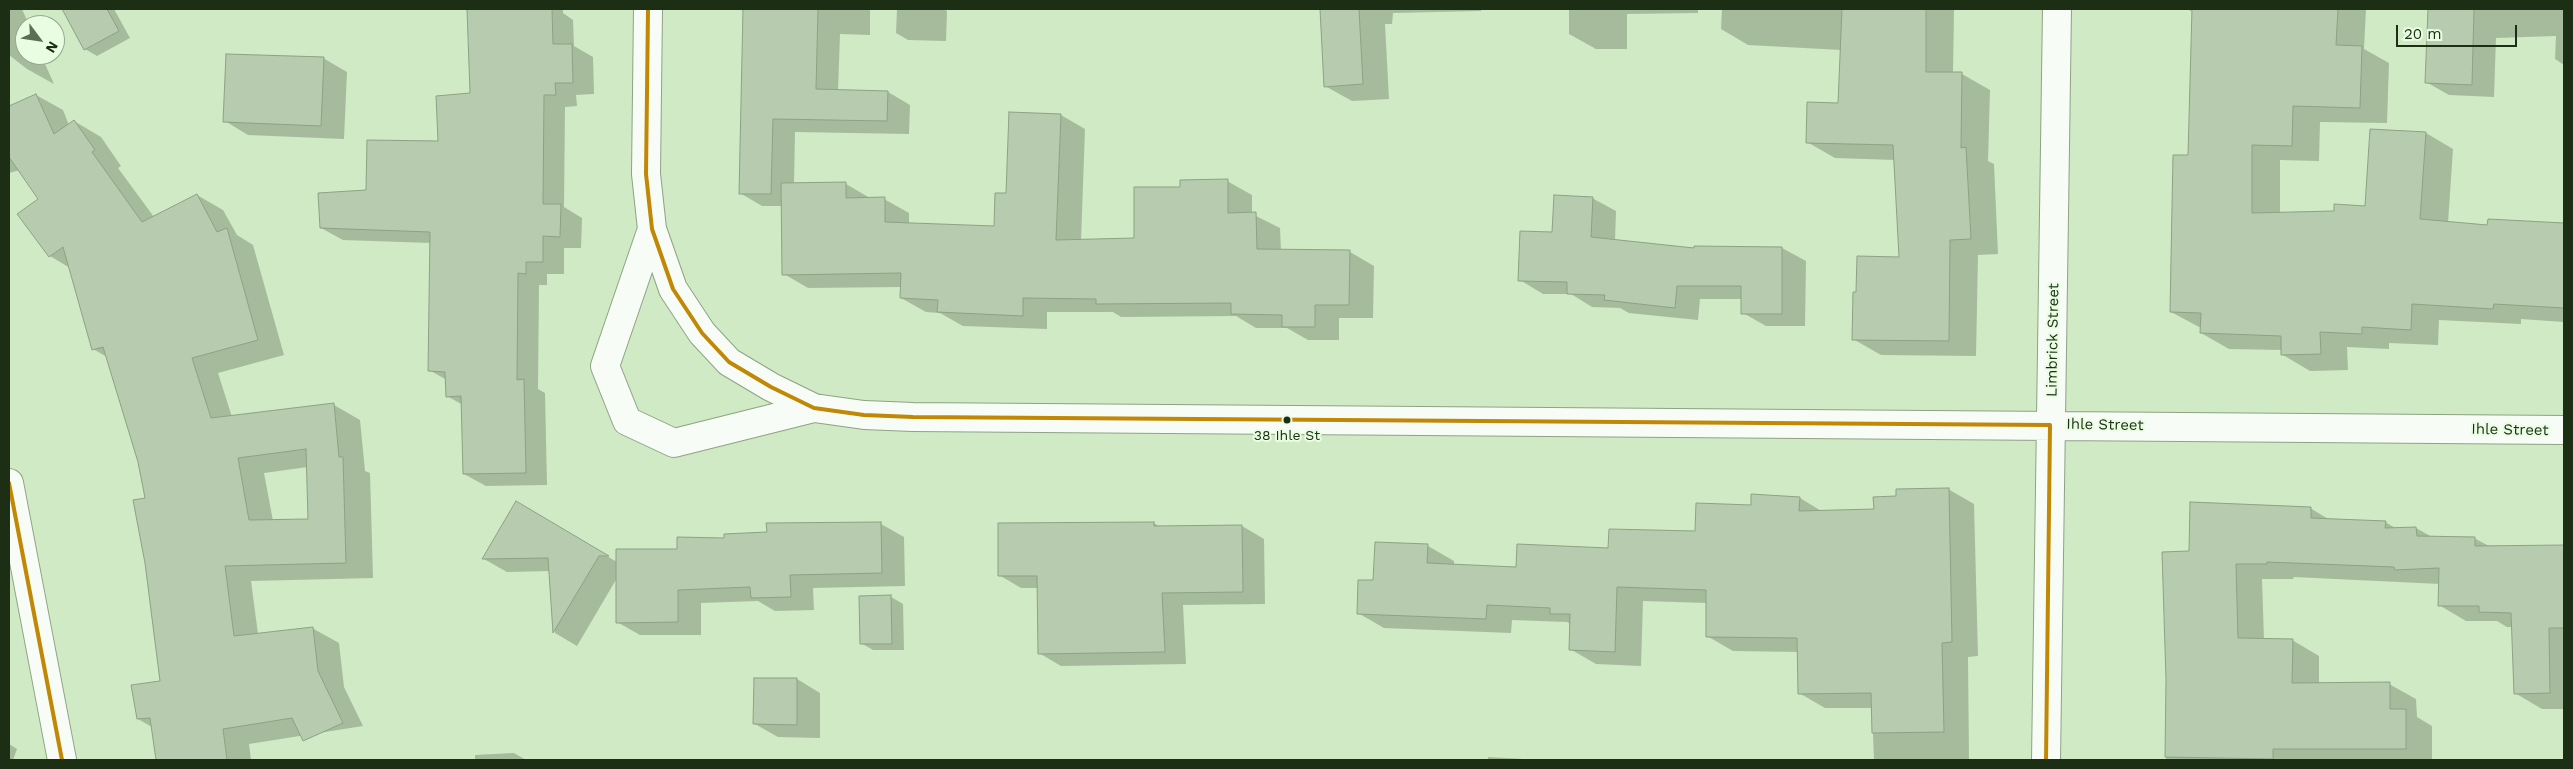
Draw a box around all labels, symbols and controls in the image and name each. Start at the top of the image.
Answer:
north arrow [15,15,65,65]
scale bar [2398,15,2519,47]
text: 20 m [2404,25,2442,43]
text: N [42,39,62,56]
street label: Limbrick Street [2043,283,2063,397]
marker: 38 Ihle St [1282,415,1292,425]
street label: Ihle Street [2066,415,2144,435]
street label: Ihle Street [2471,420,2549,440]
place label: 38 Ihle St [1254,428,1320,444]

